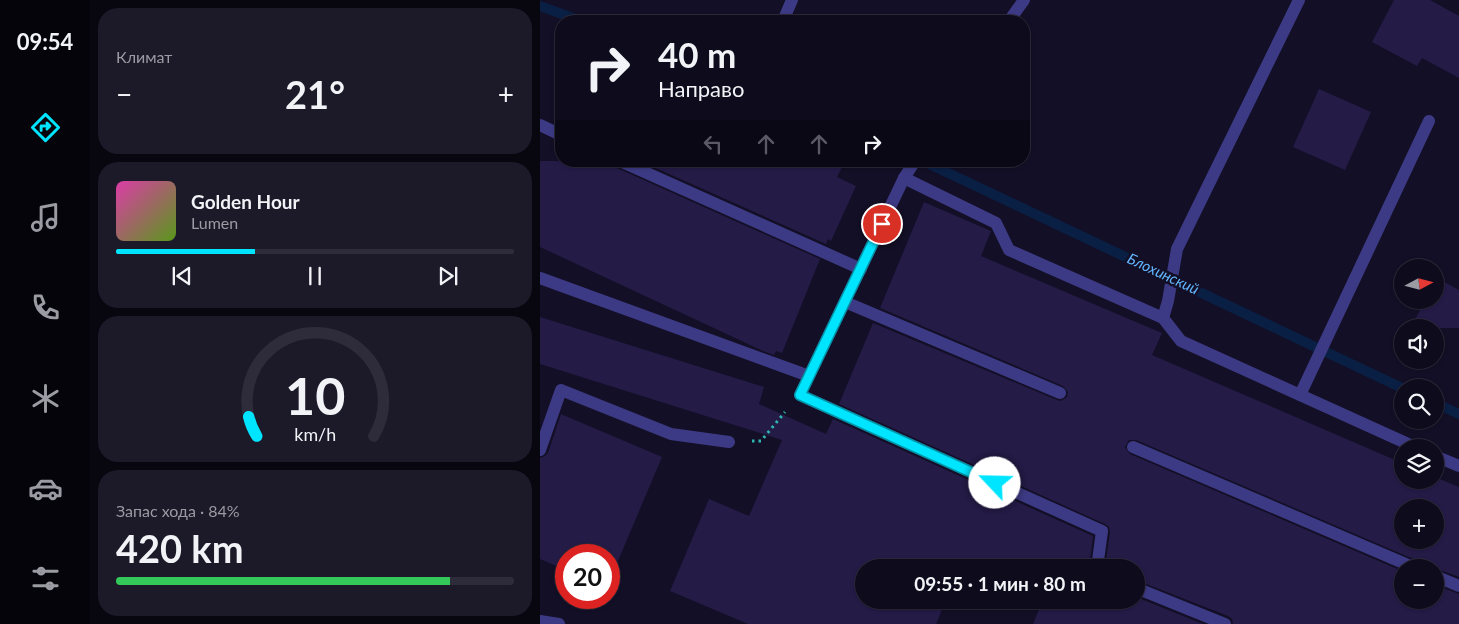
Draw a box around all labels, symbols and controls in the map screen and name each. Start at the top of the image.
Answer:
text: 09:54 [17,28,73,55]
text: 40 m [658,33,736,75]
icon: right [575,35,640,100]
text: Климат [116,47,172,66]
text: 21° [285,71,345,117]
text: Направо [658,75,744,102]
text: − [116,77,132,111]
text: + [498,77,514,111]
icon: directions [28,110,63,145]
icon: left [699,130,727,158]
icon: ahead [752,130,780,158]
icon: ahead [805,130,833,158]
icon: right [858,130,886,158]
text: Golden Hour [191,190,300,213]
icon: music [28,200,63,235]
pin [861,203,903,245]
icon: arrive [868,210,896,238]
text: Lumen [191,213,238,232]
water label: Блохинский [1125,249,1202,297]
north arrow [1394,259,1444,309]
map controls [1394,259,1444,609]
icon: previous [168,262,196,290]
icon: pause [301,262,329,290]
icon: next [434,262,462,290]
icon: phone [28,290,63,325]
button: sound [1394,319,1444,369]
text: 10 [285,364,345,426]
button: search [1394,379,1444,429]
icon: climate [28,381,63,416]
text: km/h [294,423,336,445]
button: layers [1394,439,1444,489]
position arrow [968,456,1020,508]
icon: car [28,471,63,506]
button: + [1394,499,1444,549]
text: Запас хода · 84% [116,501,240,520]
text: 420 km [116,525,244,571]
speed limit sign: 20 [555,544,620,609]
button: − [1394,559,1444,609]
icon: filters [28,561,63,596]
text: 09:55 · 1 мин · 80 m [914,572,1086,595]

